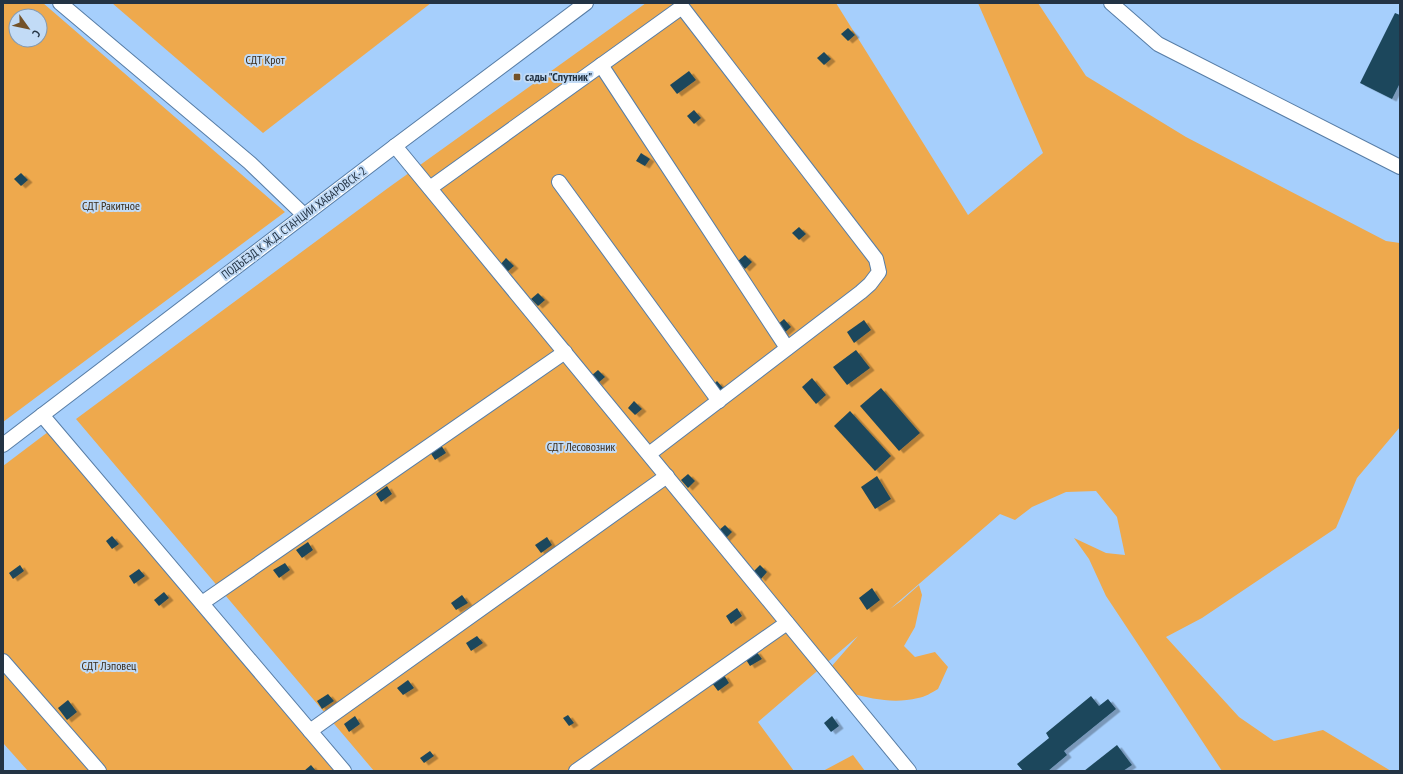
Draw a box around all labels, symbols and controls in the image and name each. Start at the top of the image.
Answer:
north arrow [8,8,48,48]
text: С [29,28,44,39]
park label: СДТ Крот [246,52,285,67]
place label: сады "Спутник" [525,69,592,84]
marker: сады "Спутник" [512,72,522,82]
street label: ПОДЪЕЗД К Ж.Д. СТАНЦИИ ХАБАРОВСК-2 [218,163,369,282]
park label: СДТ Ракитное [82,198,140,213]
park label: СДТ Лесовозник [547,439,616,454]
park label: СДТ Лэповец [82,658,137,673]

